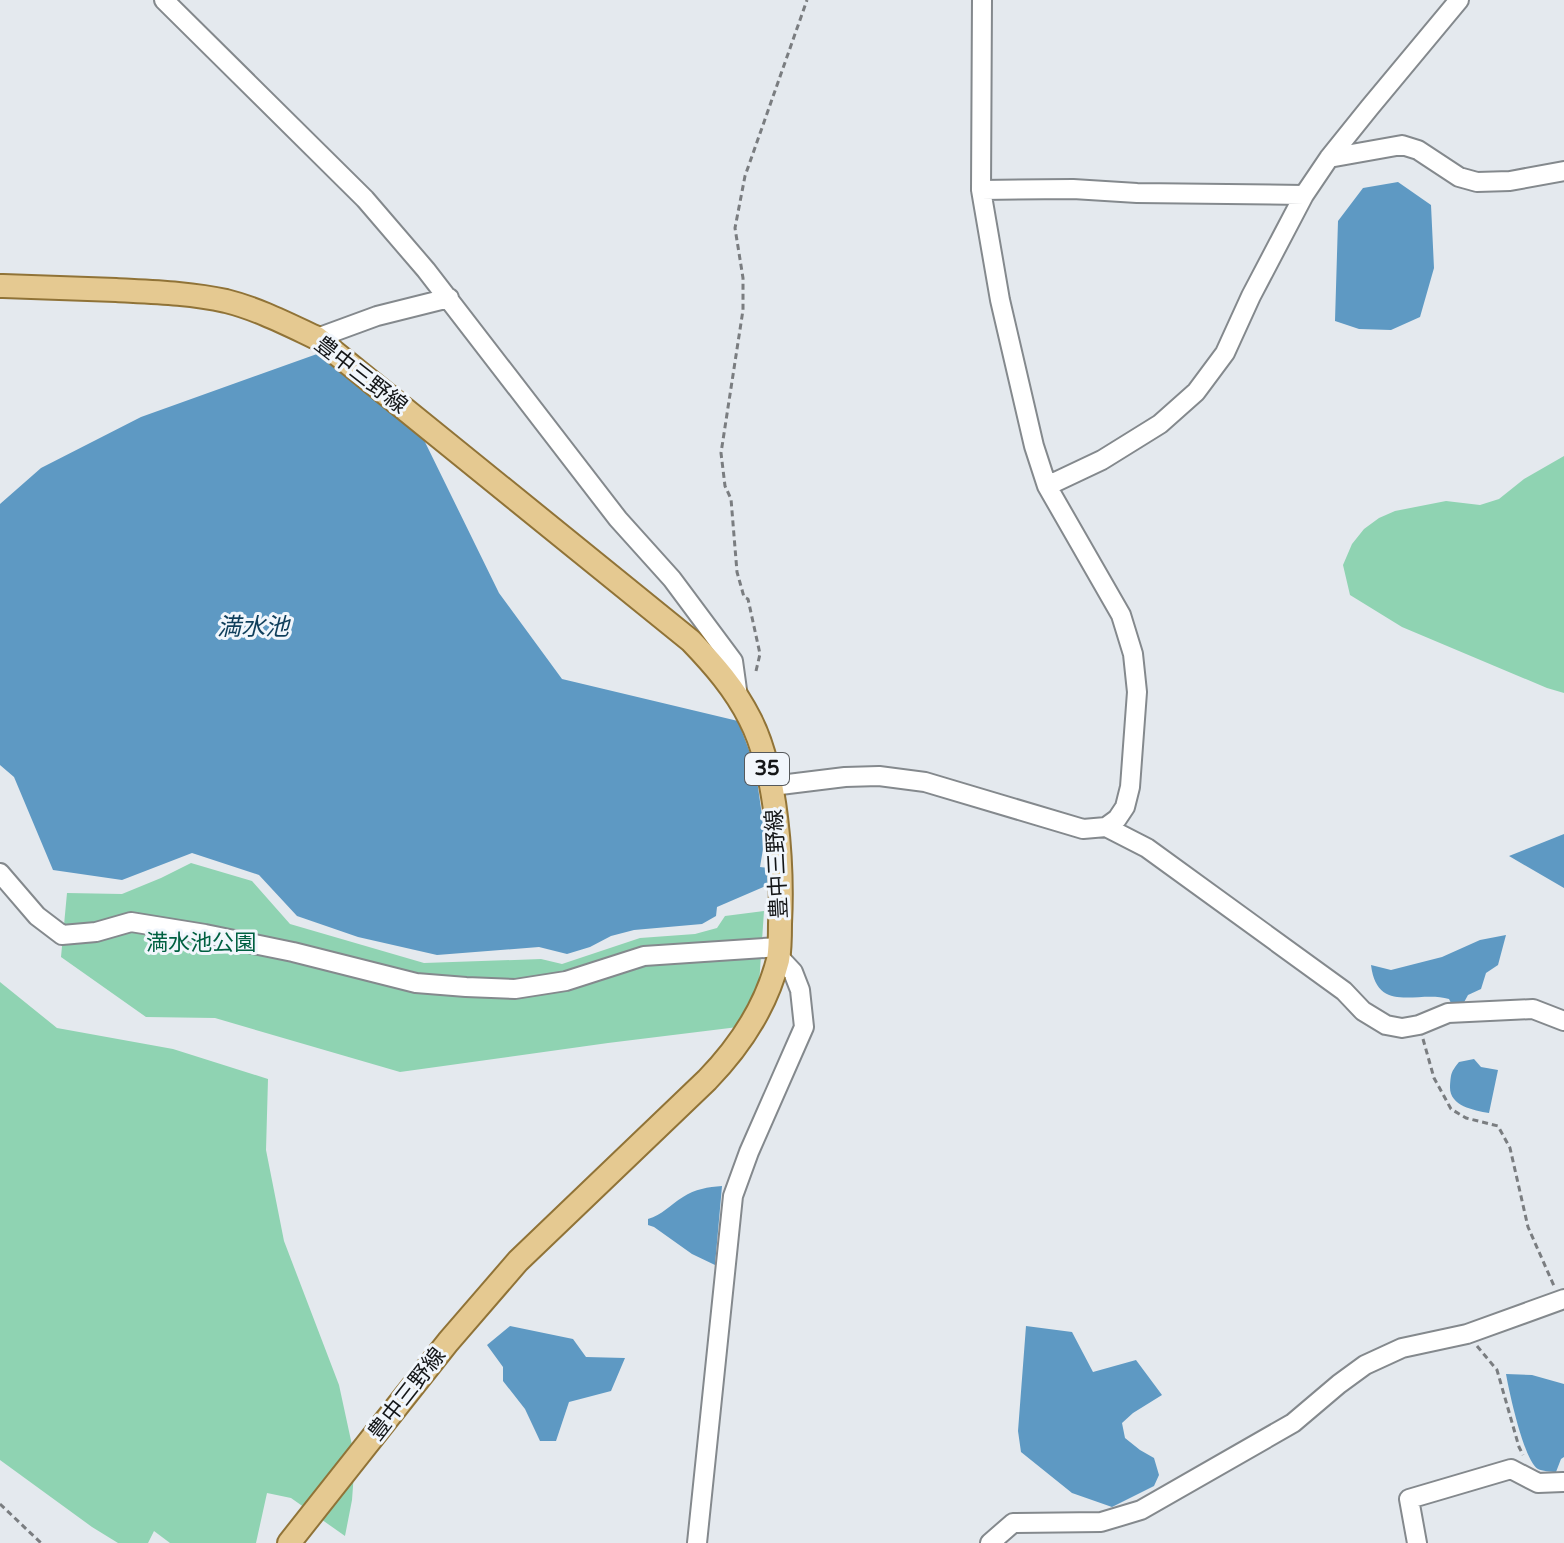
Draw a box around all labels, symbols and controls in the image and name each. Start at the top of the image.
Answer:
street label: 豊中三野線 [310,331,412,419]
water label: 満水池 [217,613,291,642]
road number: 35 [745,753,789,785]
street label: 豊中三野線 [761,808,793,920]
park label: 満水池公園 [146,930,256,956]
street label: 豊中三野線 [363,1343,451,1445]

